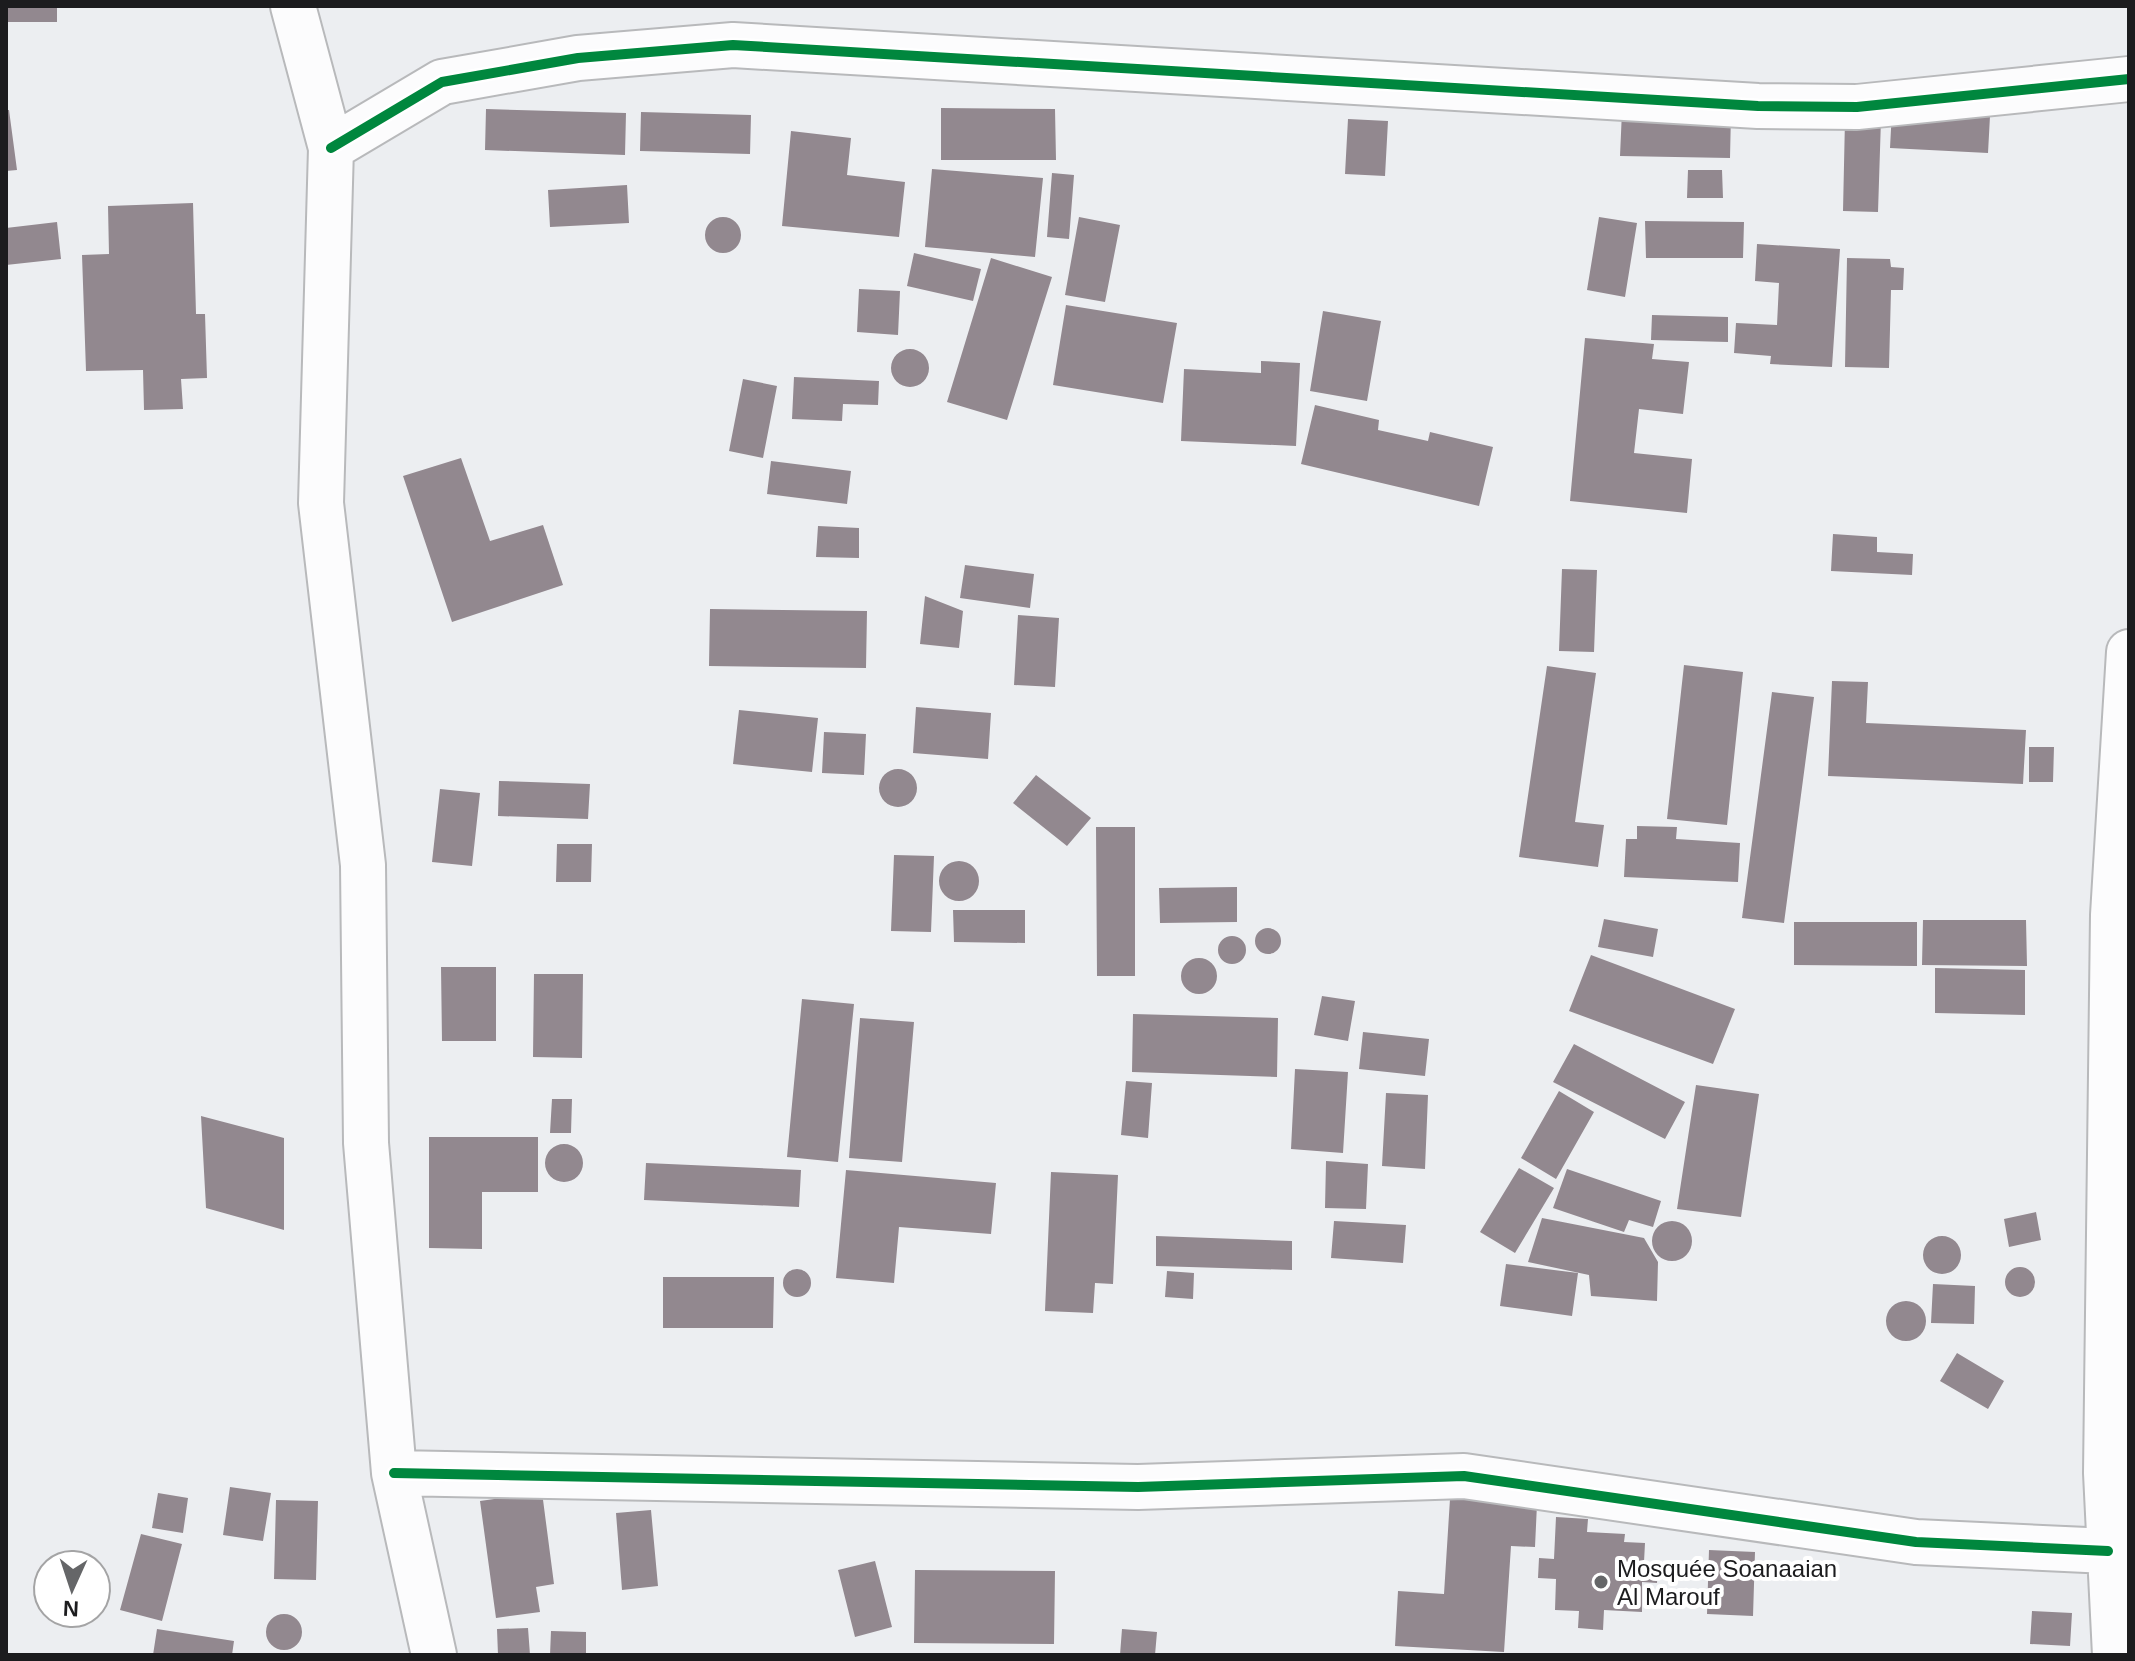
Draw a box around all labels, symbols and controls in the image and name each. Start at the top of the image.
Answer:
north arrow [32,1549,112,1629]
place label: Mosquée Soanaaian Al Marouf [1617,1555,1837,1610]
marker: Mosquée Soanaaian Al Marouf [1592,1573,1610,1591]
text: N [62,1596,80,1621]

